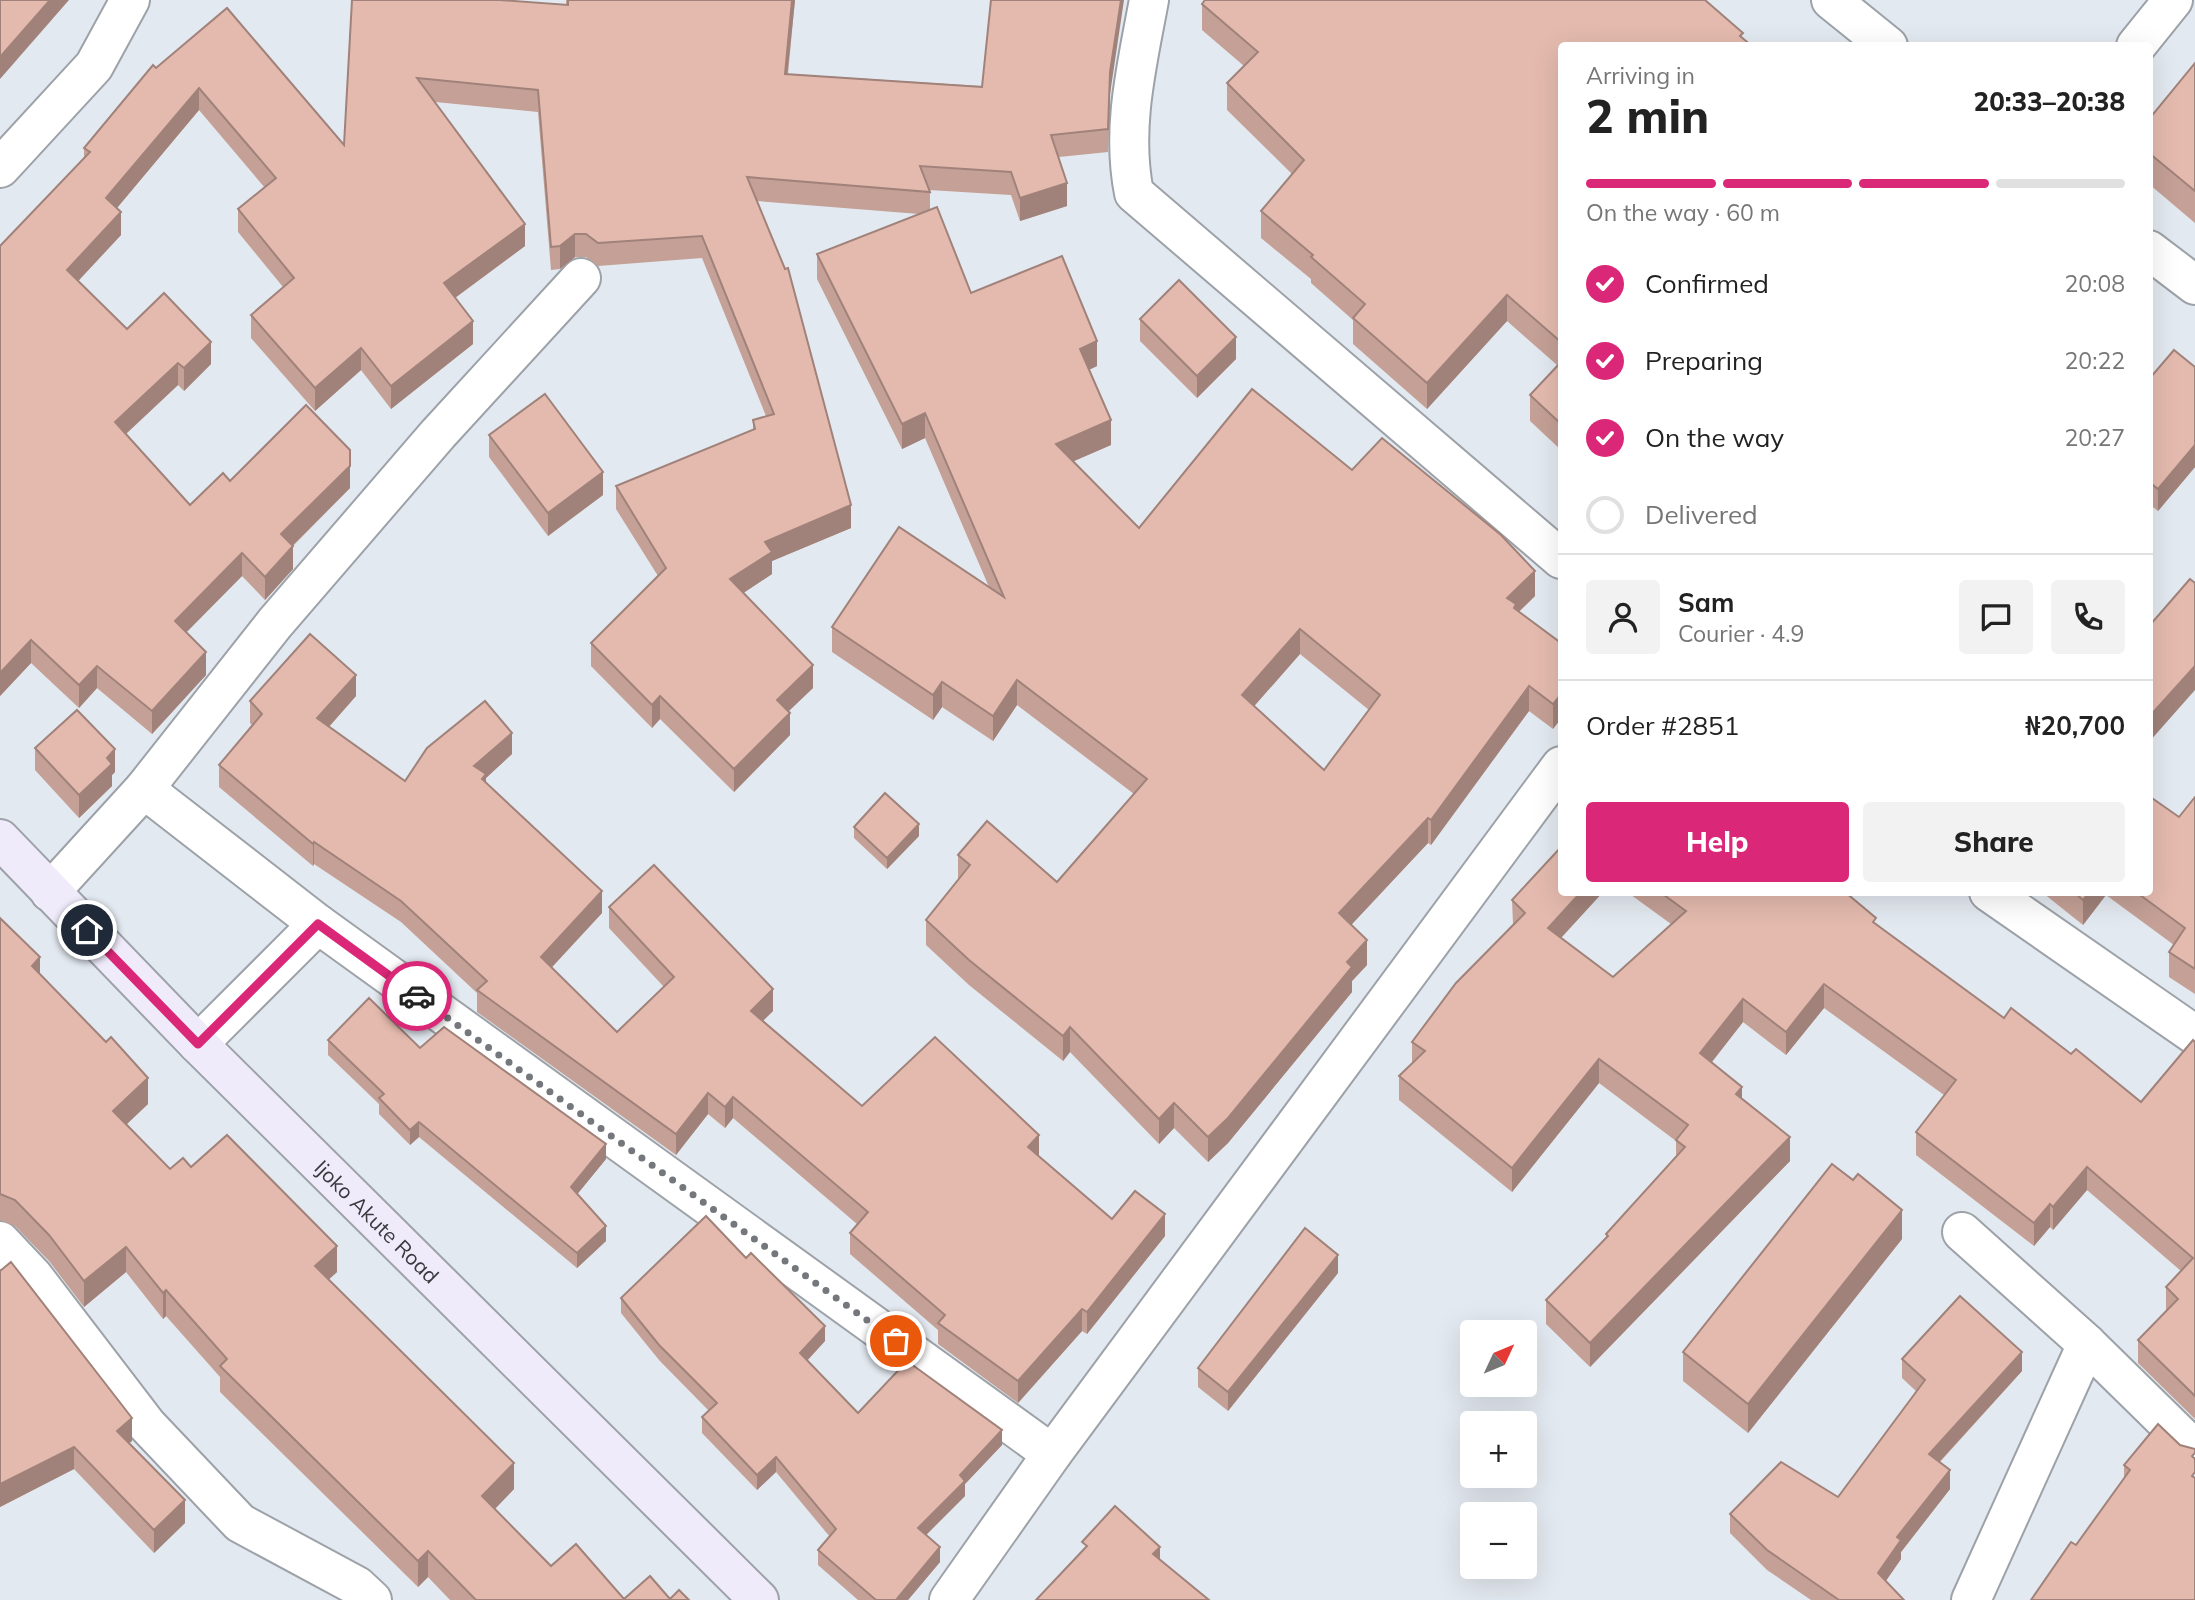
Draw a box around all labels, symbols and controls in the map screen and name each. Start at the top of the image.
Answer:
text: Arriving in [1586,61,1695,90]
text: 20:33–20:38 [1974,85,2125,118]
text: 2 min [1586,87,1709,145]
text: On the way · 60 m [1586,198,1780,227]
icon: check [1586,265,1624,303]
text: Confirmed [1645,267,1769,300]
text: 20:08 [2065,269,2125,298]
icon: check [1586,342,1624,380]
text: Preparing [1645,344,1763,377]
text: 20:22 [2065,346,2125,375]
icon: check [1586,419,1624,457]
text: On the way [1645,421,1784,454]
text: 20:27 [2065,423,2125,452]
text: Delivered [1645,498,1758,531]
button: person [1586,580,1660,654]
button: chat [1959,580,2033,654]
button: phone [2051,580,2125,654]
text: Sam [1678,586,1734,619]
text: Courier · 4.9 [1678,619,1804,648]
text: Order #2851 [1586,709,1739,742]
text: ₦20,700 [2025,709,2125,742]
button: Help [1586,802,1849,882]
button: Share [1863,802,2125,882]
pin [57,900,117,960]
icon: home [68,911,106,949]
courier [382,961,452,1031]
icon: car [398,977,436,1015]
street label: Ijoko Akute Road [309,1154,445,1289]
pin [866,1311,926,1371]
north arrow [1460,1320,1536,1396]
map controls [1460,1320,1537,1579]
icon: bag [877,1322,915,1360]
button: + [1460,1411,1537,1488]
button: − [1460,1502,1537,1579]

